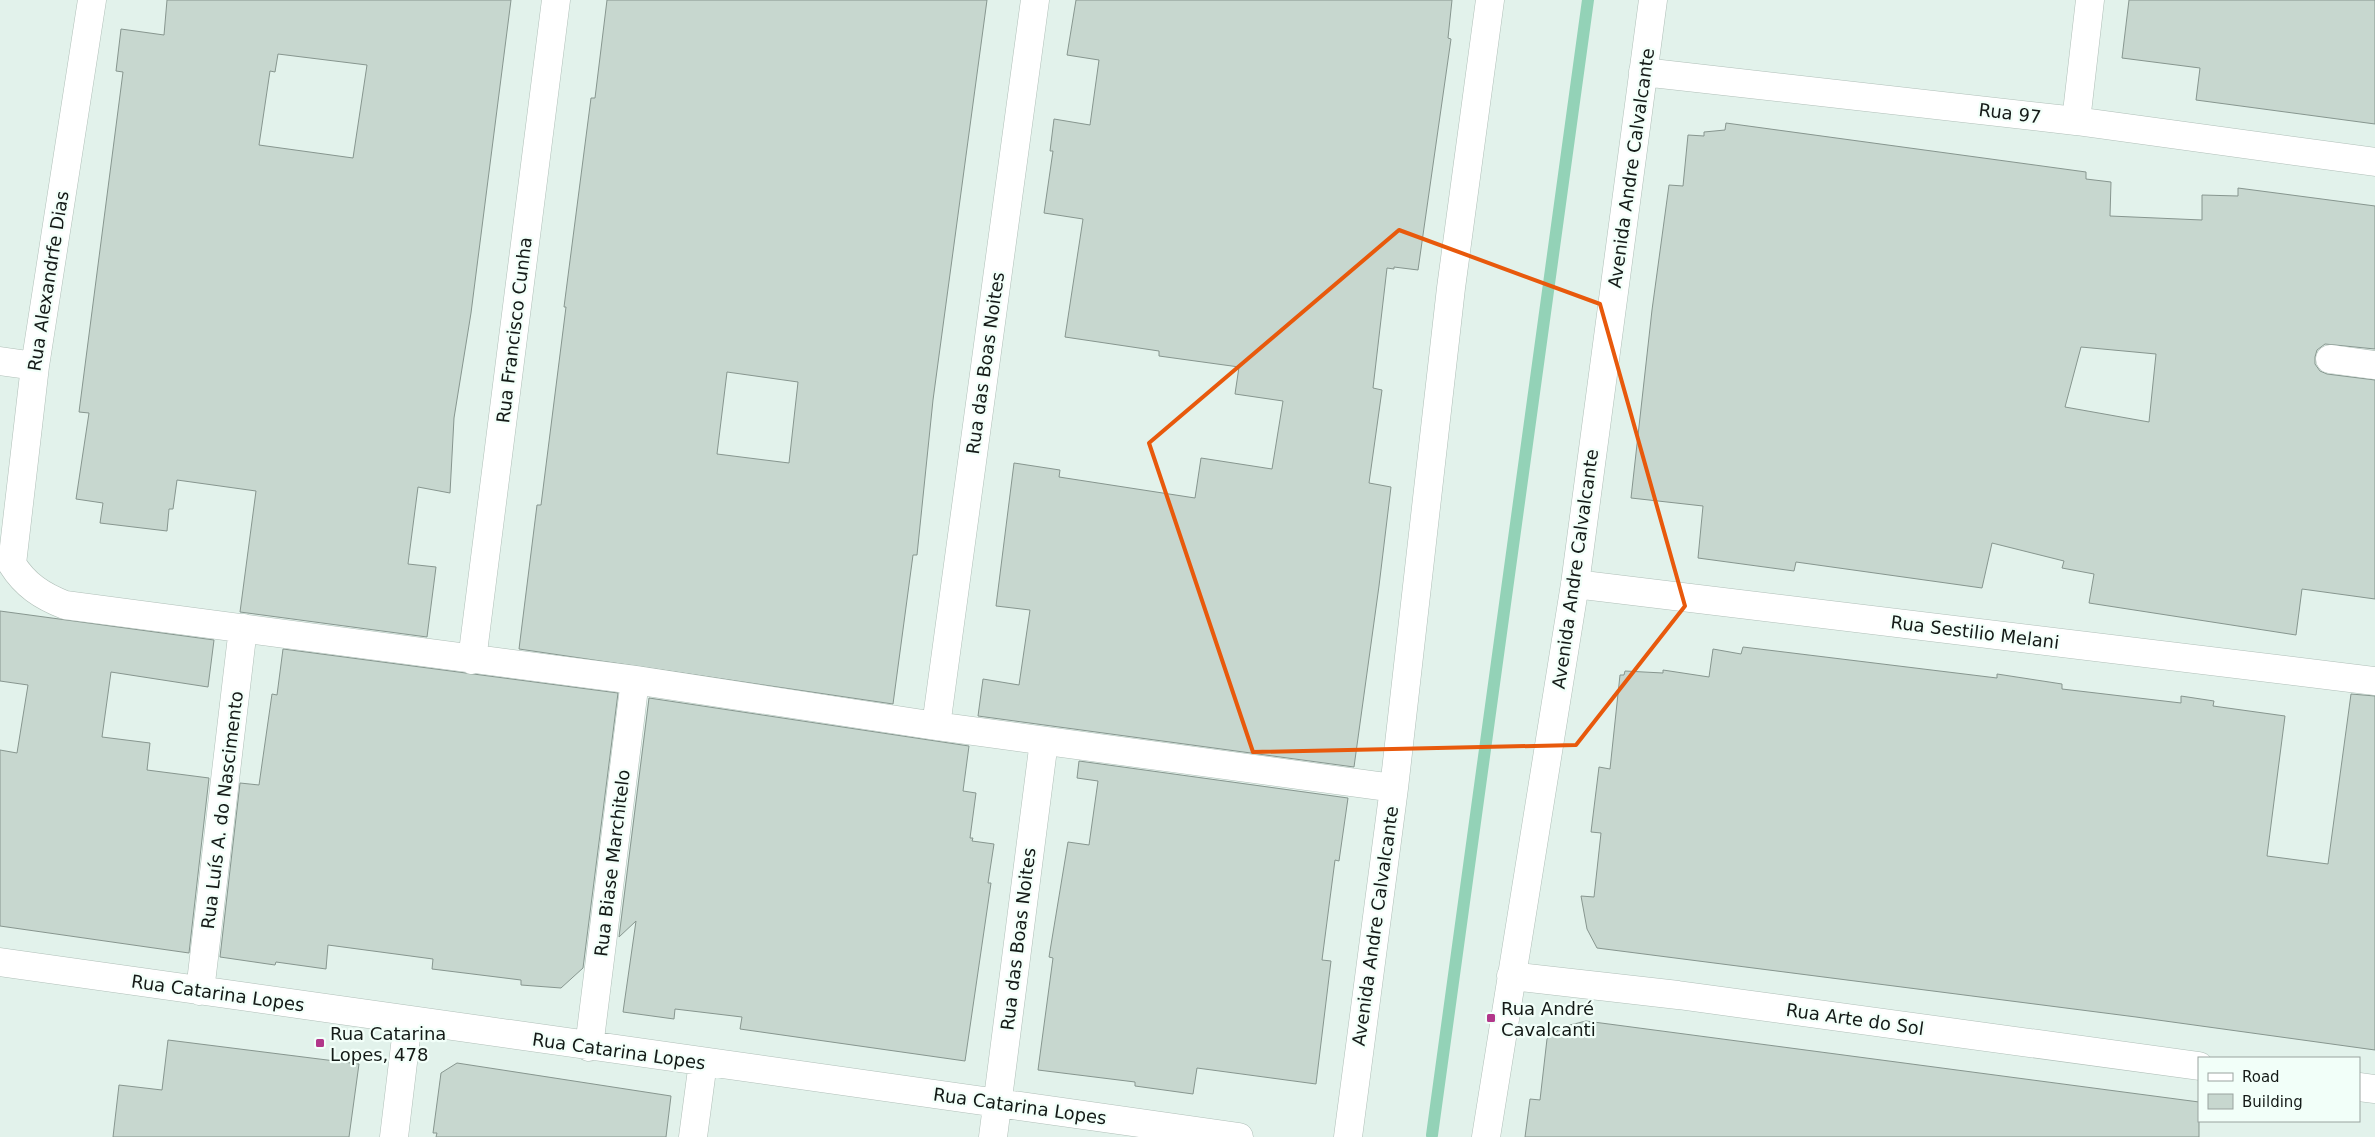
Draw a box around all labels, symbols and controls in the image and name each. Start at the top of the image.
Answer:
street label: Avenida Andre Calvalcante [1604,47,1658,289]
street label: Rua 97 [1978,99,2042,127]
street label: Rua Alexandrfe Dias [23,189,73,373]
street label: Rua Francisco Cunha [492,236,536,424]
street label: Rua das Boas Noites [962,270,1008,456]
street label: Avenida Andre Calvalcante [1548,448,1602,690]
street label: Rua Sestilio Melani [1890,611,2060,653]
street label: Rua Luís A. do Nascimento [197,690,247,930]
street label: Rua Biase Marchitelo [590,768,634,958]
street label: Avenida Andre Calvalcante [1348,805,1402,1047]
street label: Rua das Boas Noites [996,846,1040,1032]
street label: Rua Catarina Lopes [130,970,306,1016]
place label: Rua André Cavalcanti [1501,998,1596,1040]
street label: Rua Arte do Sol [1785,999,1925,1039]
marker: Rua André Cavalcanti [1485,1012,1497,1024]
place label: Rua Catarina Lopes, 478 [330,1023,446,1065]
street label: Rua Catarina Lopes [531,1028,707,1074]
marker: Rua Catarina Lopes, 478 [314,1037,326,1049]
legend [2198,1057,2360,1122]
text: Road [2242,1068,2280,1086]
street label: Rua Catarina Lopes [932,1083,1108,1129]
text: Building [2242,1093,2303,1111]

